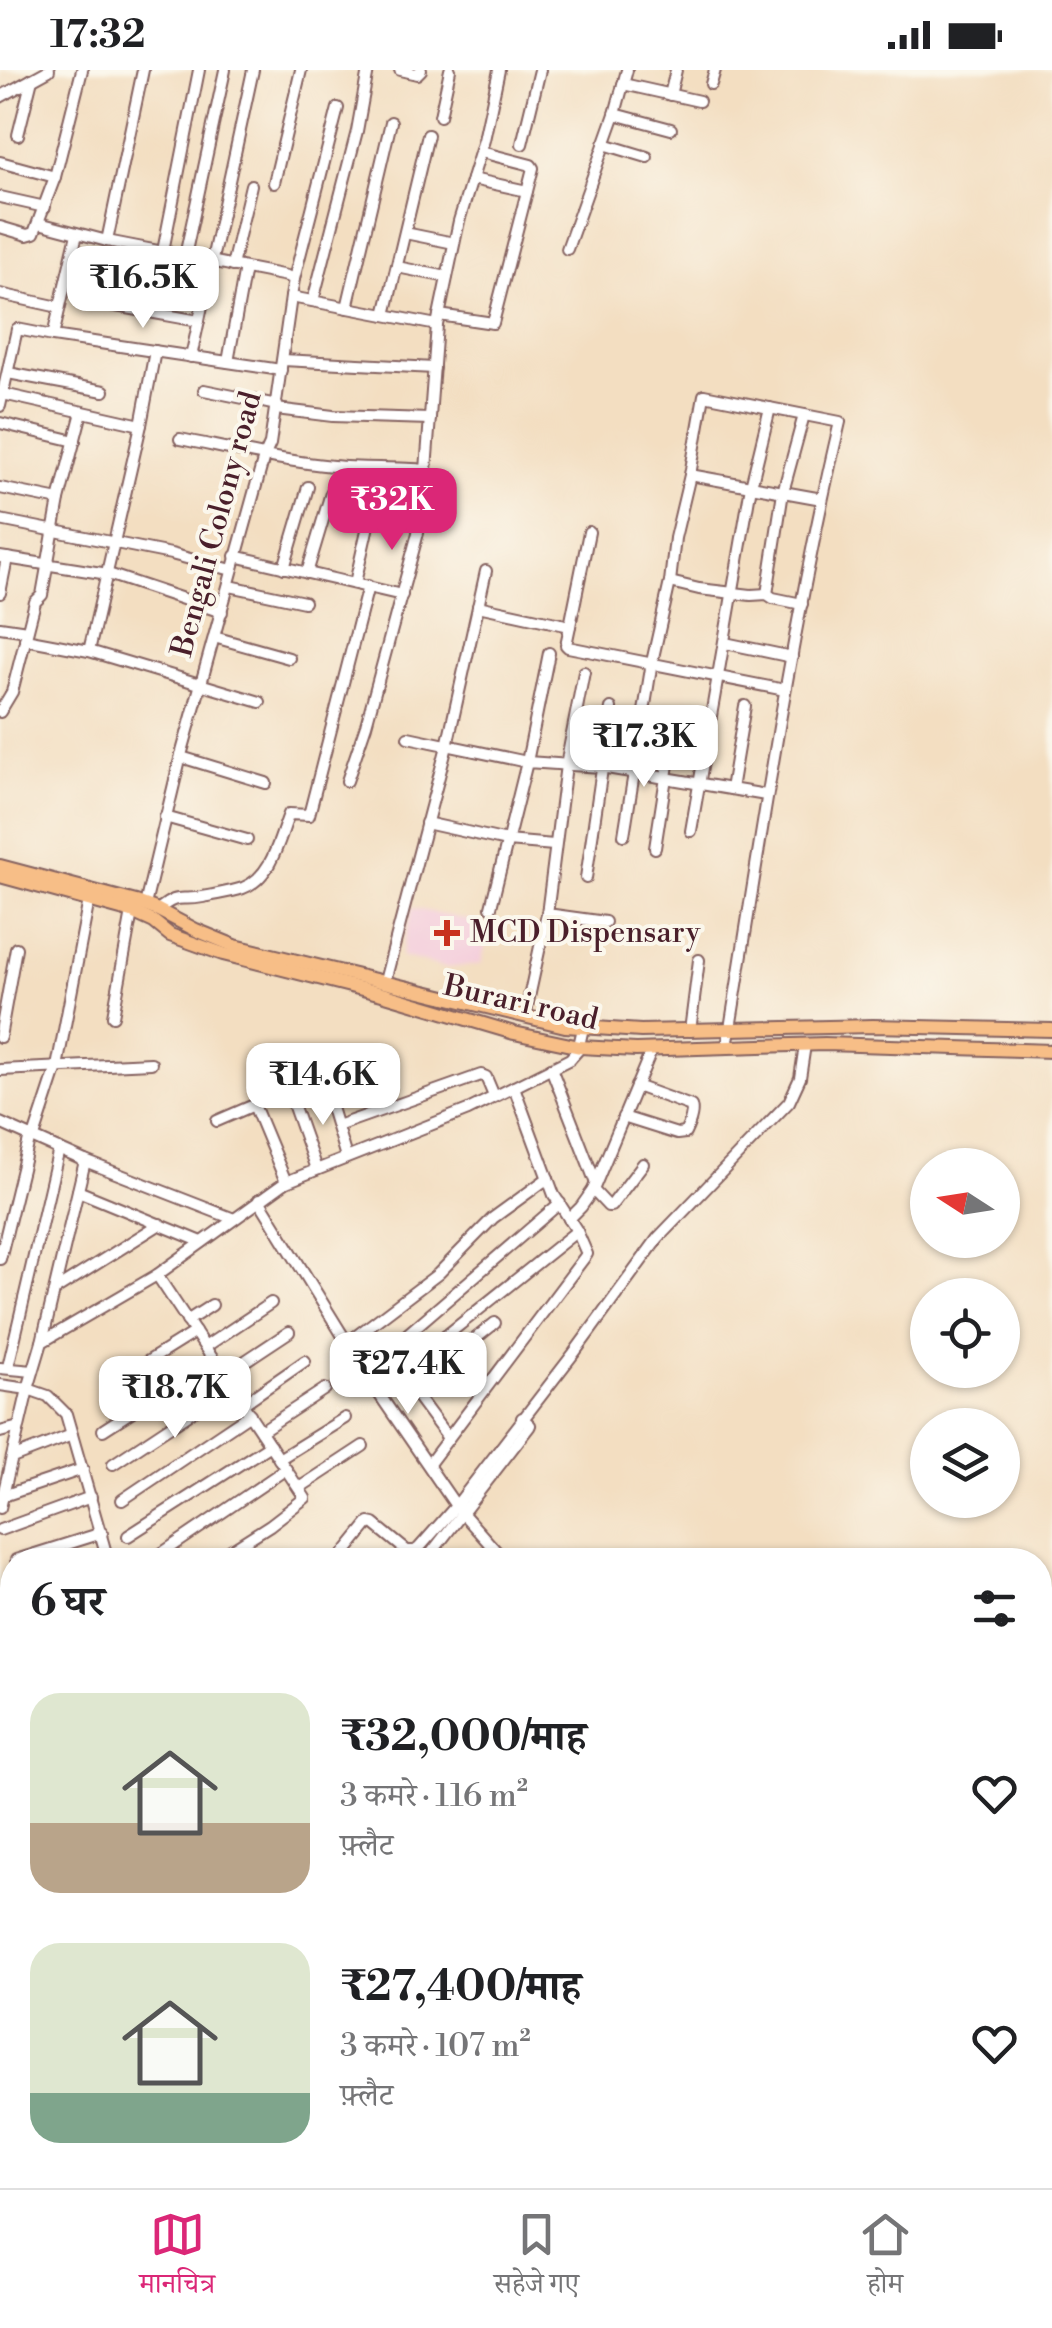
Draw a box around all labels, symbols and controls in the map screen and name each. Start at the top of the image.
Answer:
text: 17:32 [50,12,145,59]
pin: ₹16.5K [62,246,224,331]
text: ₹16.5K [89,258,197,298]
street label: Bengali Colony road [163,387,271,662]
pin: ₹32K [333,468,451,553]
text: ₹32K [350,480,434,520]
pin: ₹17.3K [563,705,725,790]
text: ₹17.3K [592,717,696,757]
place label: MCD Dispensary [470,914,701,952]
marker: MCD Dispensary [434,920,460,946]
street label: Burari road [439,967,602,1039]
pin: ₹14.6K [242,1043,404,1128]
text: ₹14.6K [268,1055,378,1095]
north arrow [910,1148,1020,1258]
map controls [910,1148,1020,1518]
button: locate [910,1278,1020,1388]
pin: ₹27.4K [327,1332,489,1417]
text: ₹27.4K [352,1344,464,1384]
pin: ₹18.7K [94,1356,256,1441]
text: ₹18.7K [121,1368,229,1408]
button: layers [910,1408,1020,1518]
text: 6 घर [30,1576,105,1629]
icon: filters [967,1581,1022,1636]
text: ₹32,000/माह [340,1711,586,1764]
icon: home [110,1733,230,1853]
icon: heart [967,1766,1022,1821]
text: 3 कमरे · 116 m² [340,1776,528,1816]
text: फ़्लैट [340,1826,393,1866]
text: ₹27,400/माह [340,1961,581,2014]
icon: home [110,1983,230,2103]
icon: heart [967,2016,1022,2071]
text: 3 कमरे · 107 m² [340,2026,531,2066]
text: फ़्लैट [340,2076,393,2116]
tab: मानचित्र [139,2207,215,2311]
tab: सहेजे गए [494,2207,579,2311]
tab: होम [858,2207,913,2311]

